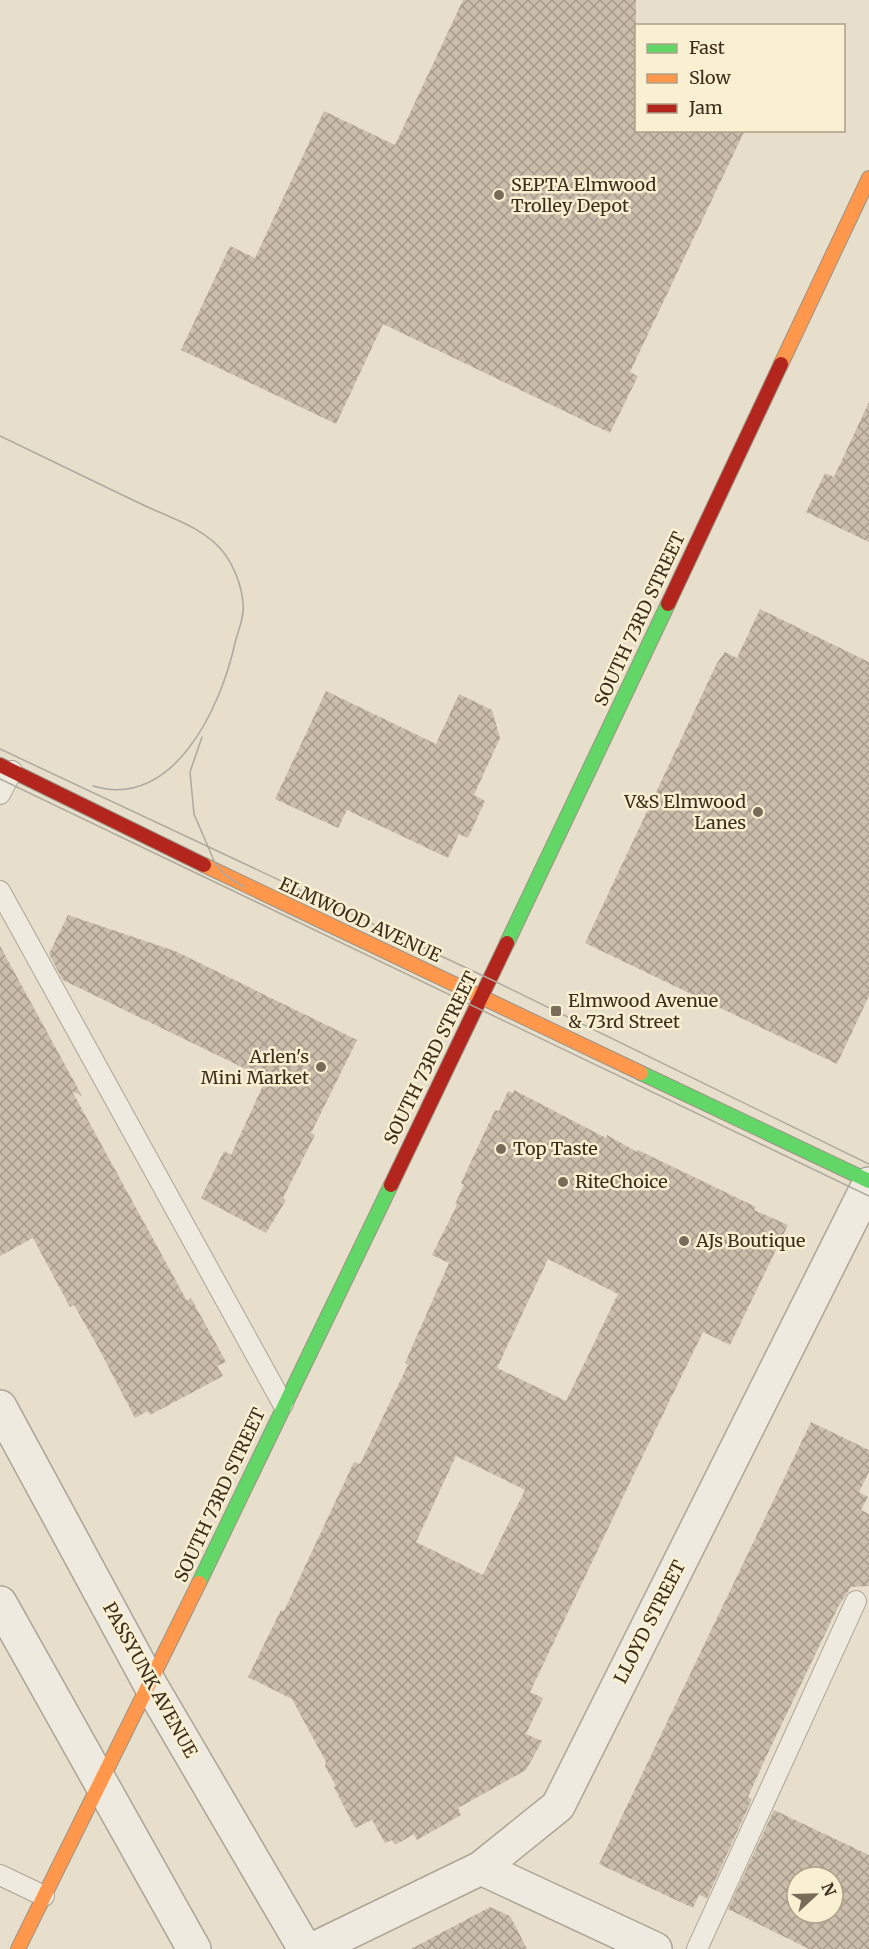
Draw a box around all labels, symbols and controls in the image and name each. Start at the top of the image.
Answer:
legend [635,24,845,132]
text: Fast [689,36,725,59]
text: Slow [689,66,732,89]
text: Jam [688,96,723,119]
place label: SEPTA Elmwood Trolley Depot [511,173,656,217]
marker: SEPTA Elmwood Trolley Depot [492,188,506,202]
street label: SOUTH 73RD STREET [589,528,690,710]
place label: V&S Elmwood Lanes [623,790,746,834]
marker: V&S Elmwood Lanes [751,805,765,819]
street label: ELMWOOD AVENUE [276,872,445,967]
street label: SOUTH 73RD STREET [379,967,483,1148]
place label: Elmwood Avenue & 73rd Street [568,989,718,1033]
marker: Elmwood Avenue & 73rd Street [549,1004,563,1018]
place label: Arlen's Mini Market [201,1045,309,1089]
marker: Arlen's Mini Market [314,1060,328,1074]
place label: Top Taste [513,1137,598,1160]
marker: Top Taste [494,1142,508,1156]
place label: RiteChoice [575,1170,668,1193]
marker: RiteChoice [556,1175,570,1189]
place label: AJs Boutique [695,1229,805,1252]
marker: AJs Boutique [677,1234,691,1248]
street label: SOUTH 73RD STREET [169,1404,270,1586]
street label: LLOYD STREET [609,1556,691,1687]
street label: PASSYUNK AVENUE [98,1598,203,1762]
north arrow [785,1865,845,1925]
text: N [817,1880,841,1899]

